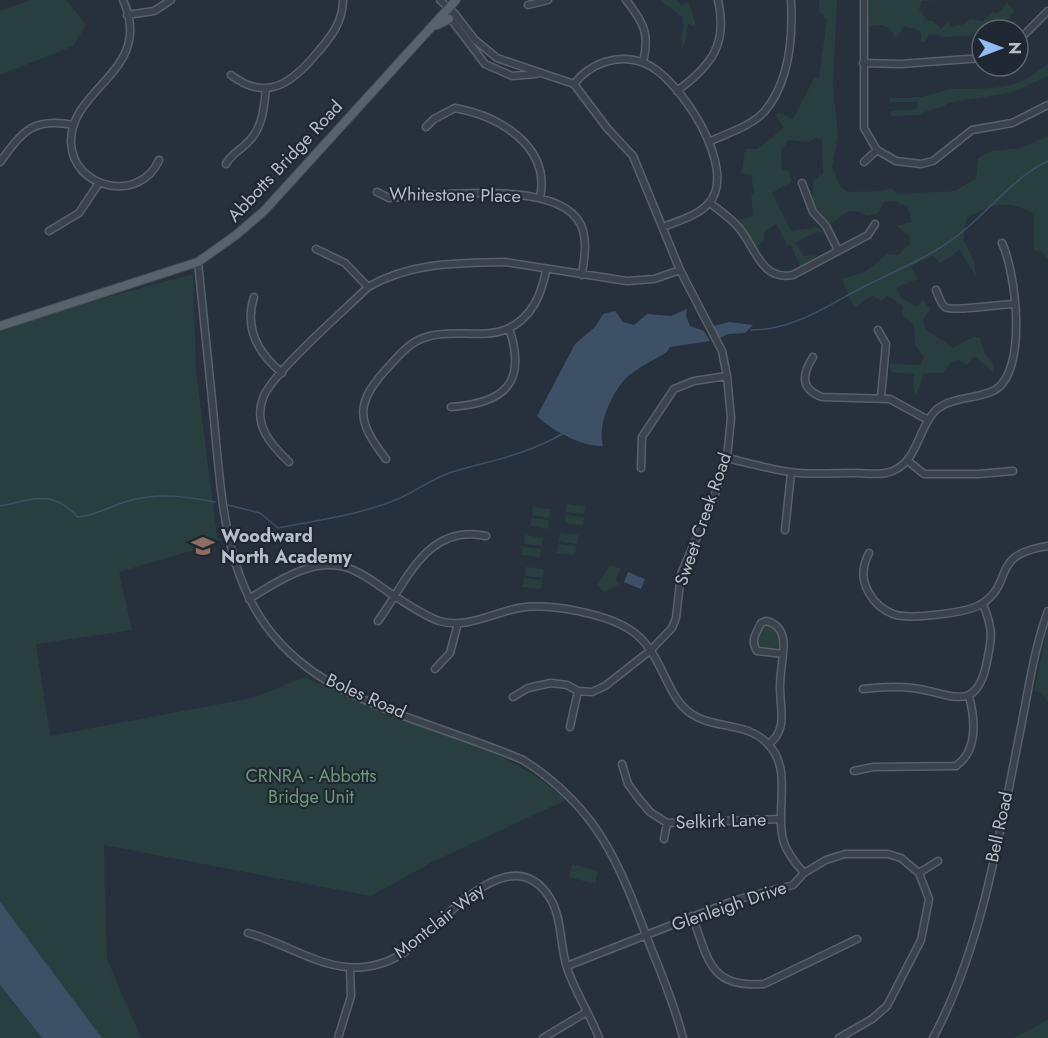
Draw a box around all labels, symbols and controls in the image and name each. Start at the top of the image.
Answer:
north arrow [970,18,1030,78]
text: N [1003,42,1026,54]
street label: Abbotts Bridge Road [221,94,349,228]
street label: Whitestone Place [389,181,521,209]
street label: Sweet Creek Road [668,449,738,589]
place label: Woodward North Academy [221,523,353,570]
school or university icon: Woodward North Academy [190,533,216,559]
street label: Boles Road [322,667,410,725]
park label: CRNRA - Abbotts Bridge Unit [245,763,377,810]
street label: Bell Road [979,789,1019,865]
street label: Selkirk Lane [675,806,767,836]
street label: Glenleigh Drive [668,874,790,938]
street label: Montclair Way [388,877,490,965]

